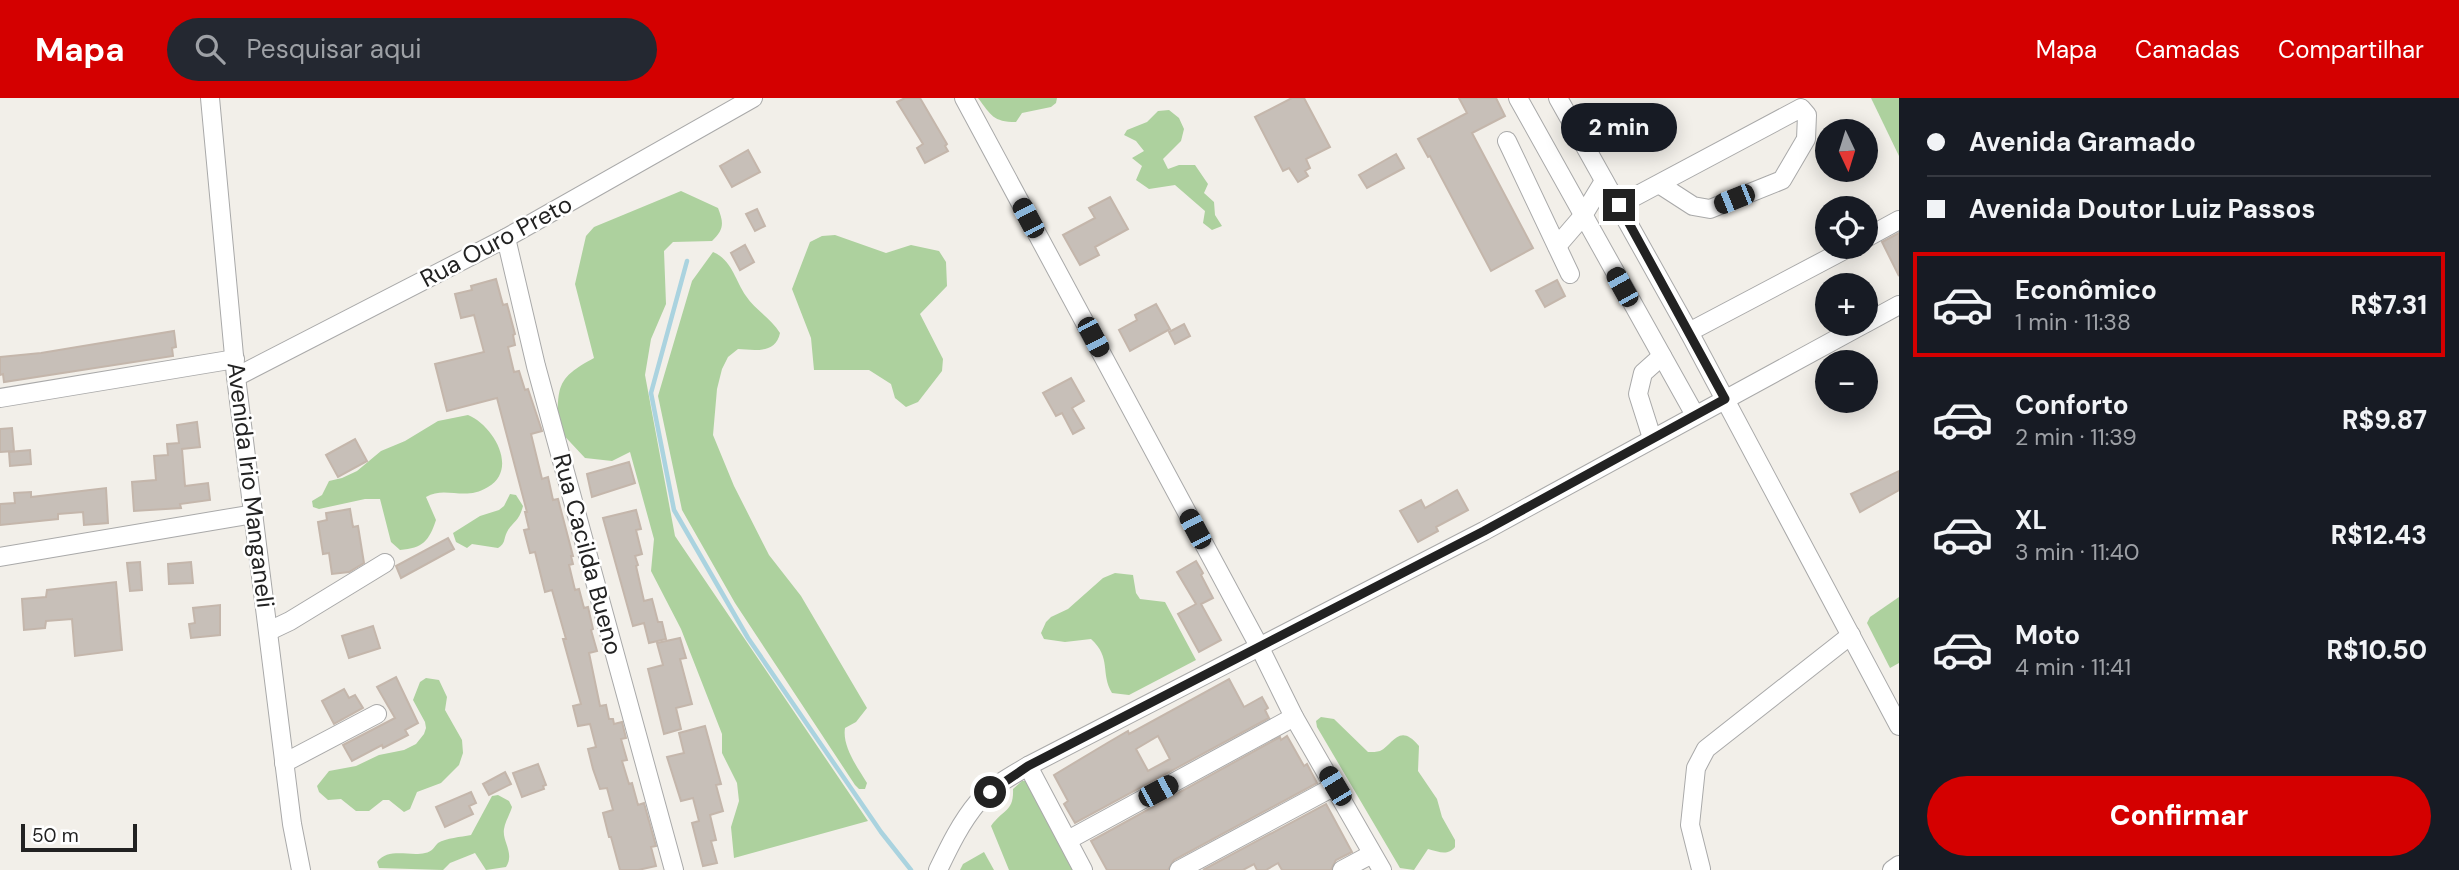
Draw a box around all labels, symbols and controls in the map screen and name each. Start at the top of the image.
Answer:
search box [167,18,657,81]
text: Mapa [35,28,125,71]
icon: search [191,30,229,68]
text: Pesquisar aqui [247,32,421,66]
text: Mapa [2036,34,2097,65]
text: Camadas [2135,34,2240,65]
text: Compartilhar [2278,34,2424,65]
callout: 2 min [1561,104,1677,153]
text: 2 min [1588,112,1650,142]
north arrow [1815,119,1878,182]
map controls [1815,119,1878,413]
text: Avenida Gramado [1969,125,2196,159]
car [1711,181,1758,217]
street label: Rua Ouro Preto [415,188,577,294]
route end [1603,189,1635,221]
text: Avenida Doutor Luiz Passos [1969,192,2315,226]
car [1009,195,1048,241]
button: locate [1815,196,1878,259]
car [1603,264,1642,310]
button: + [1815,273,1878,336]
icon: car [1931,273,1994,336]
text: Econômico [2015,273,2157,307]
text: R$7.31 [2351,288,2427,322]
text: 1 min · 11:38 [2015,307,2131,337]
car [1074,314,1113,360]
button: − [1815,350,1878,413]
street label: Avenida Irio Manganeli [221,360,281,610]
icon: car [1931,388,1994,451]
text: Conforto [2015,388,2129,422]
text: R$9.87 [2342,403,2427,437]
text: 2 min · 11:39 [2015,422,2137,452]
street label: Rua Cacilda Bueno [546,450,630,658]
icon: car [1931,503,1994,566]
text: XL [2015,503,2047,537]
car [1176,506,1215,552]
text: R$12.43 [2331,518,2427,552]
text: 3 min · 11:40 [2015,537,2139,567]
icon: car [1931,618,1994,681]
text: Moto [2015,618,2080,652]
text: R$10.50 [2327,633,2427,667]
text: 4 min · 11:41 [2015,652,2131,682]
car [1316,763,1355,809]
car [1135,772,1182,810]
route start [974,776,1006,808]
button: Confirmar [1927,776,2431,856]
scale bar [21,821,136,853]
text: 50 m [32,823,79,848]

